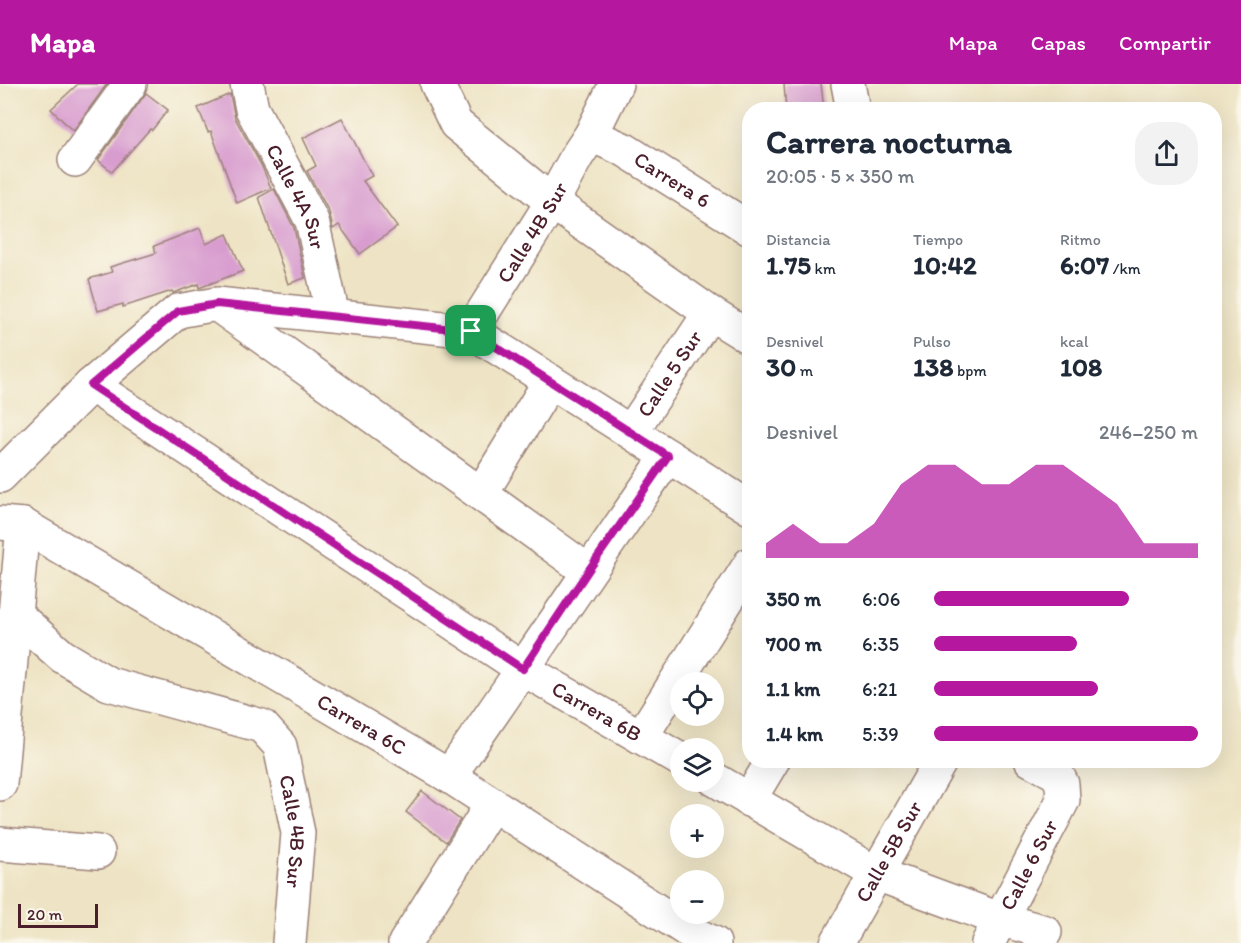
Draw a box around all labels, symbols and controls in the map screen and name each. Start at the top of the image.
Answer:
text: Mapa [30,25,95,59]
text: Mapa [949,30,998,55]
text: Capas [1031,30,1086,55]
text: Compartir [1119,30,1211,55]
text: Carrera nocturna [766,122,1012,161]
button: share [1135,122,1198,185]
street label: Calle 4A Sur [261,140,331,252]
street label: Carrera 6 [630,146,715,213]
text: 20:05 · 5 × 350 m [766,164,915,188]
street label: Calle 4B Sur [491,177,573,287]
text: Distancia [766,230,831,249]
text: Tiempo [913,230,963,249]
text: Ritmo [1060,230,1101,249]
text: 1.75 [766,249,811,281]
text: 10:42 [913,249,977,281]
text: 6:07 [1060,249,1109,281]
text: km [811,259,836,278]
text: /km [1109,259,1141,278]
pin [445,305,496,356]
icon: arrive [454,314,487,347]
street label: Calle 5 Sur [632,325,707,421]
text: Desnivel [766,332,824,351]
text: Pulso [913,332,951,351]
text: kcal [1060,332,1088,351]
text: 30 [766,351,796,383]
text: 138 [913,351,953,383]
text: 108 [1060,351,1102,383]
text: m [796,361,813,380]
text: bpm [953,361,987,380]
text: Desnivel [766,420,838,444]
text: 246–250 m [1099,420,1198,444]
text: 350 m [766,587,821,611]
text: 6:06 [862,587,900,611]
text: 700 m [766,632,822,656]
text: 6:35 [862,632,899,656]
map controls [670,672,724,924]
button: locate [670,672,724,726]
street label: Carrera 6B [548,675,646,747]
text: 1.1 km [766,677,820,701]
text: 6:21 [862,677,897,701]
street label: Carrera 6C [313,688,411,760]
text: 1.4 km [766,722,823,746]
text: 5:39 [862,722,899,746]
button: layers [670,738,724,792]
street label: Calle 4B Sur [274,773,312,889]
street label: Calle 5B Sur [850,796,927,906]
button: + [670,804,724,858]
street label: Calle 6 Sur [994,815,1063,914]
button: − [670,870,724,924]
scale bar [18,901,98,928]
text: 20 m [27,905,62,924]

